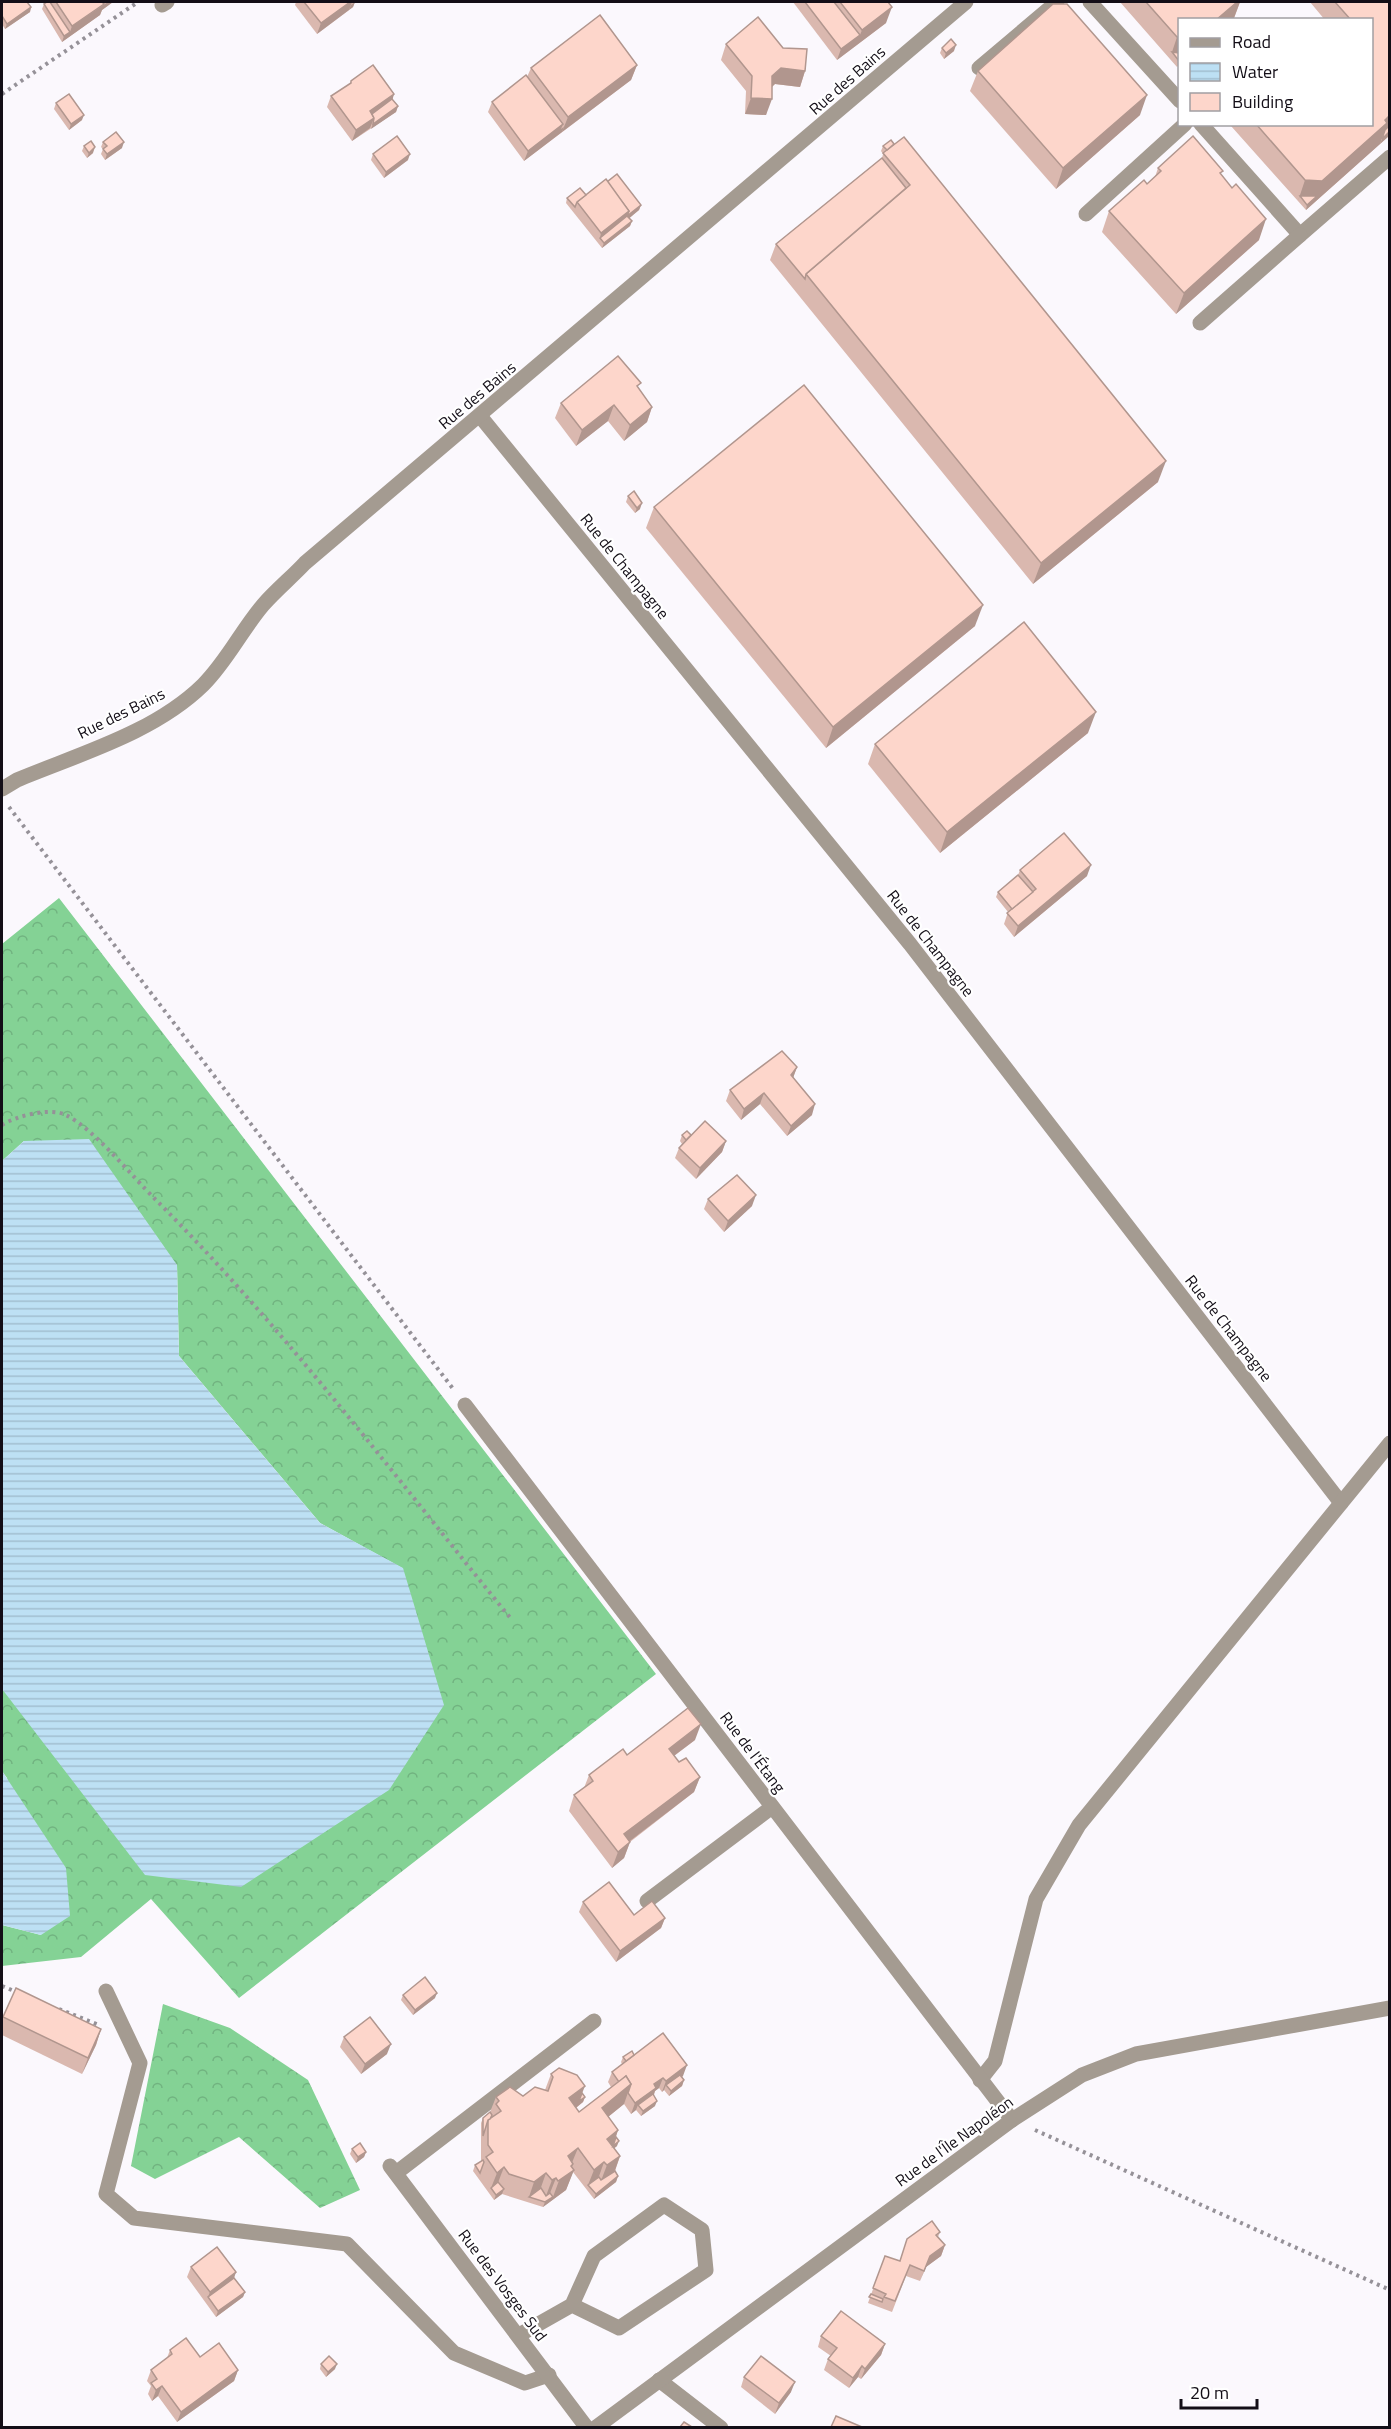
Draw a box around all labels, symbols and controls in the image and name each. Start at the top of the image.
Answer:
legend [1178,18,1373,126]
text: Road [1232,28,1271,55]
street label: Rue des Bains [803,40,891,120]
text: Water [1232,58,1278,85]
text: Building [1232,88,1293,115]
street label: Rue des Bains [433,355,521,435]
street label: Rue de Champagne [575,508,675,624]
street label: Rue des Bains [73,681,169,745]
street label: Rue de Champagne [882,884,980,1002]
street label: Rue de Champagne [1180,1269,1278,1387]
street label: Rue de l'Étang [714,1706,792,1798]
street label: Rue de l'Île Napoléon [890,2090,1018,2192]
street label: Rue des Vosges Sud [453,2224,553,2346]
scale bar [1181,2372,1258,2410]
text: 20 m [1190,2379,1229,2406]

